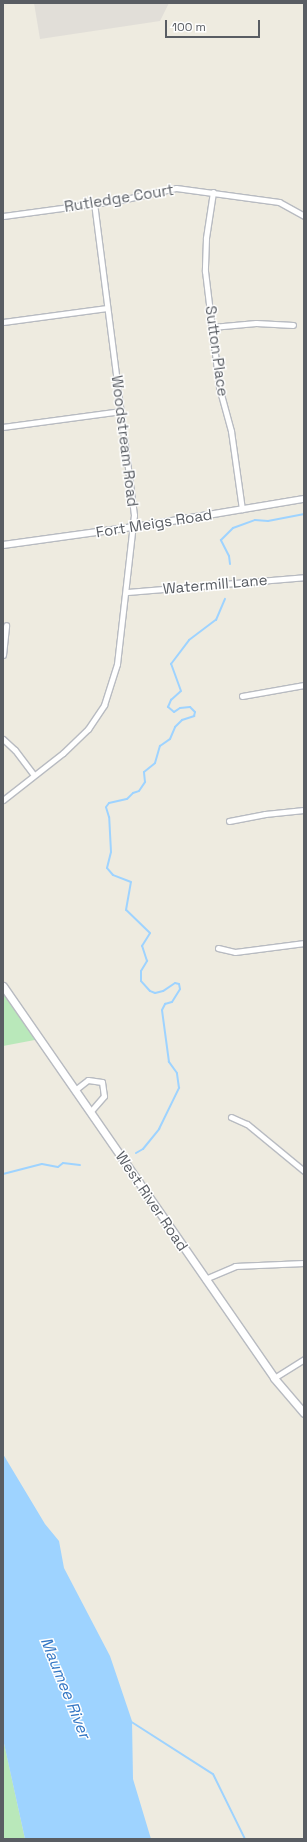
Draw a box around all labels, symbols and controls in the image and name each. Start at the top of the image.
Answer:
scale bar [167,12,262,38]
text: 100 m [172,19,206,35]
street label: Rutledge Court [63,180,175,216]
street label: Sutton Place [202,304,232,398]
street label: Woodstream Road [108,374,142,508]
street label: Fort Meigs Road [95,505,213,541]
street label: Watermill Lane [162,570,268,598]
street label: West River Road [112,1148,192,1254]
water label: Maumee River [36,1635,94,1741]

